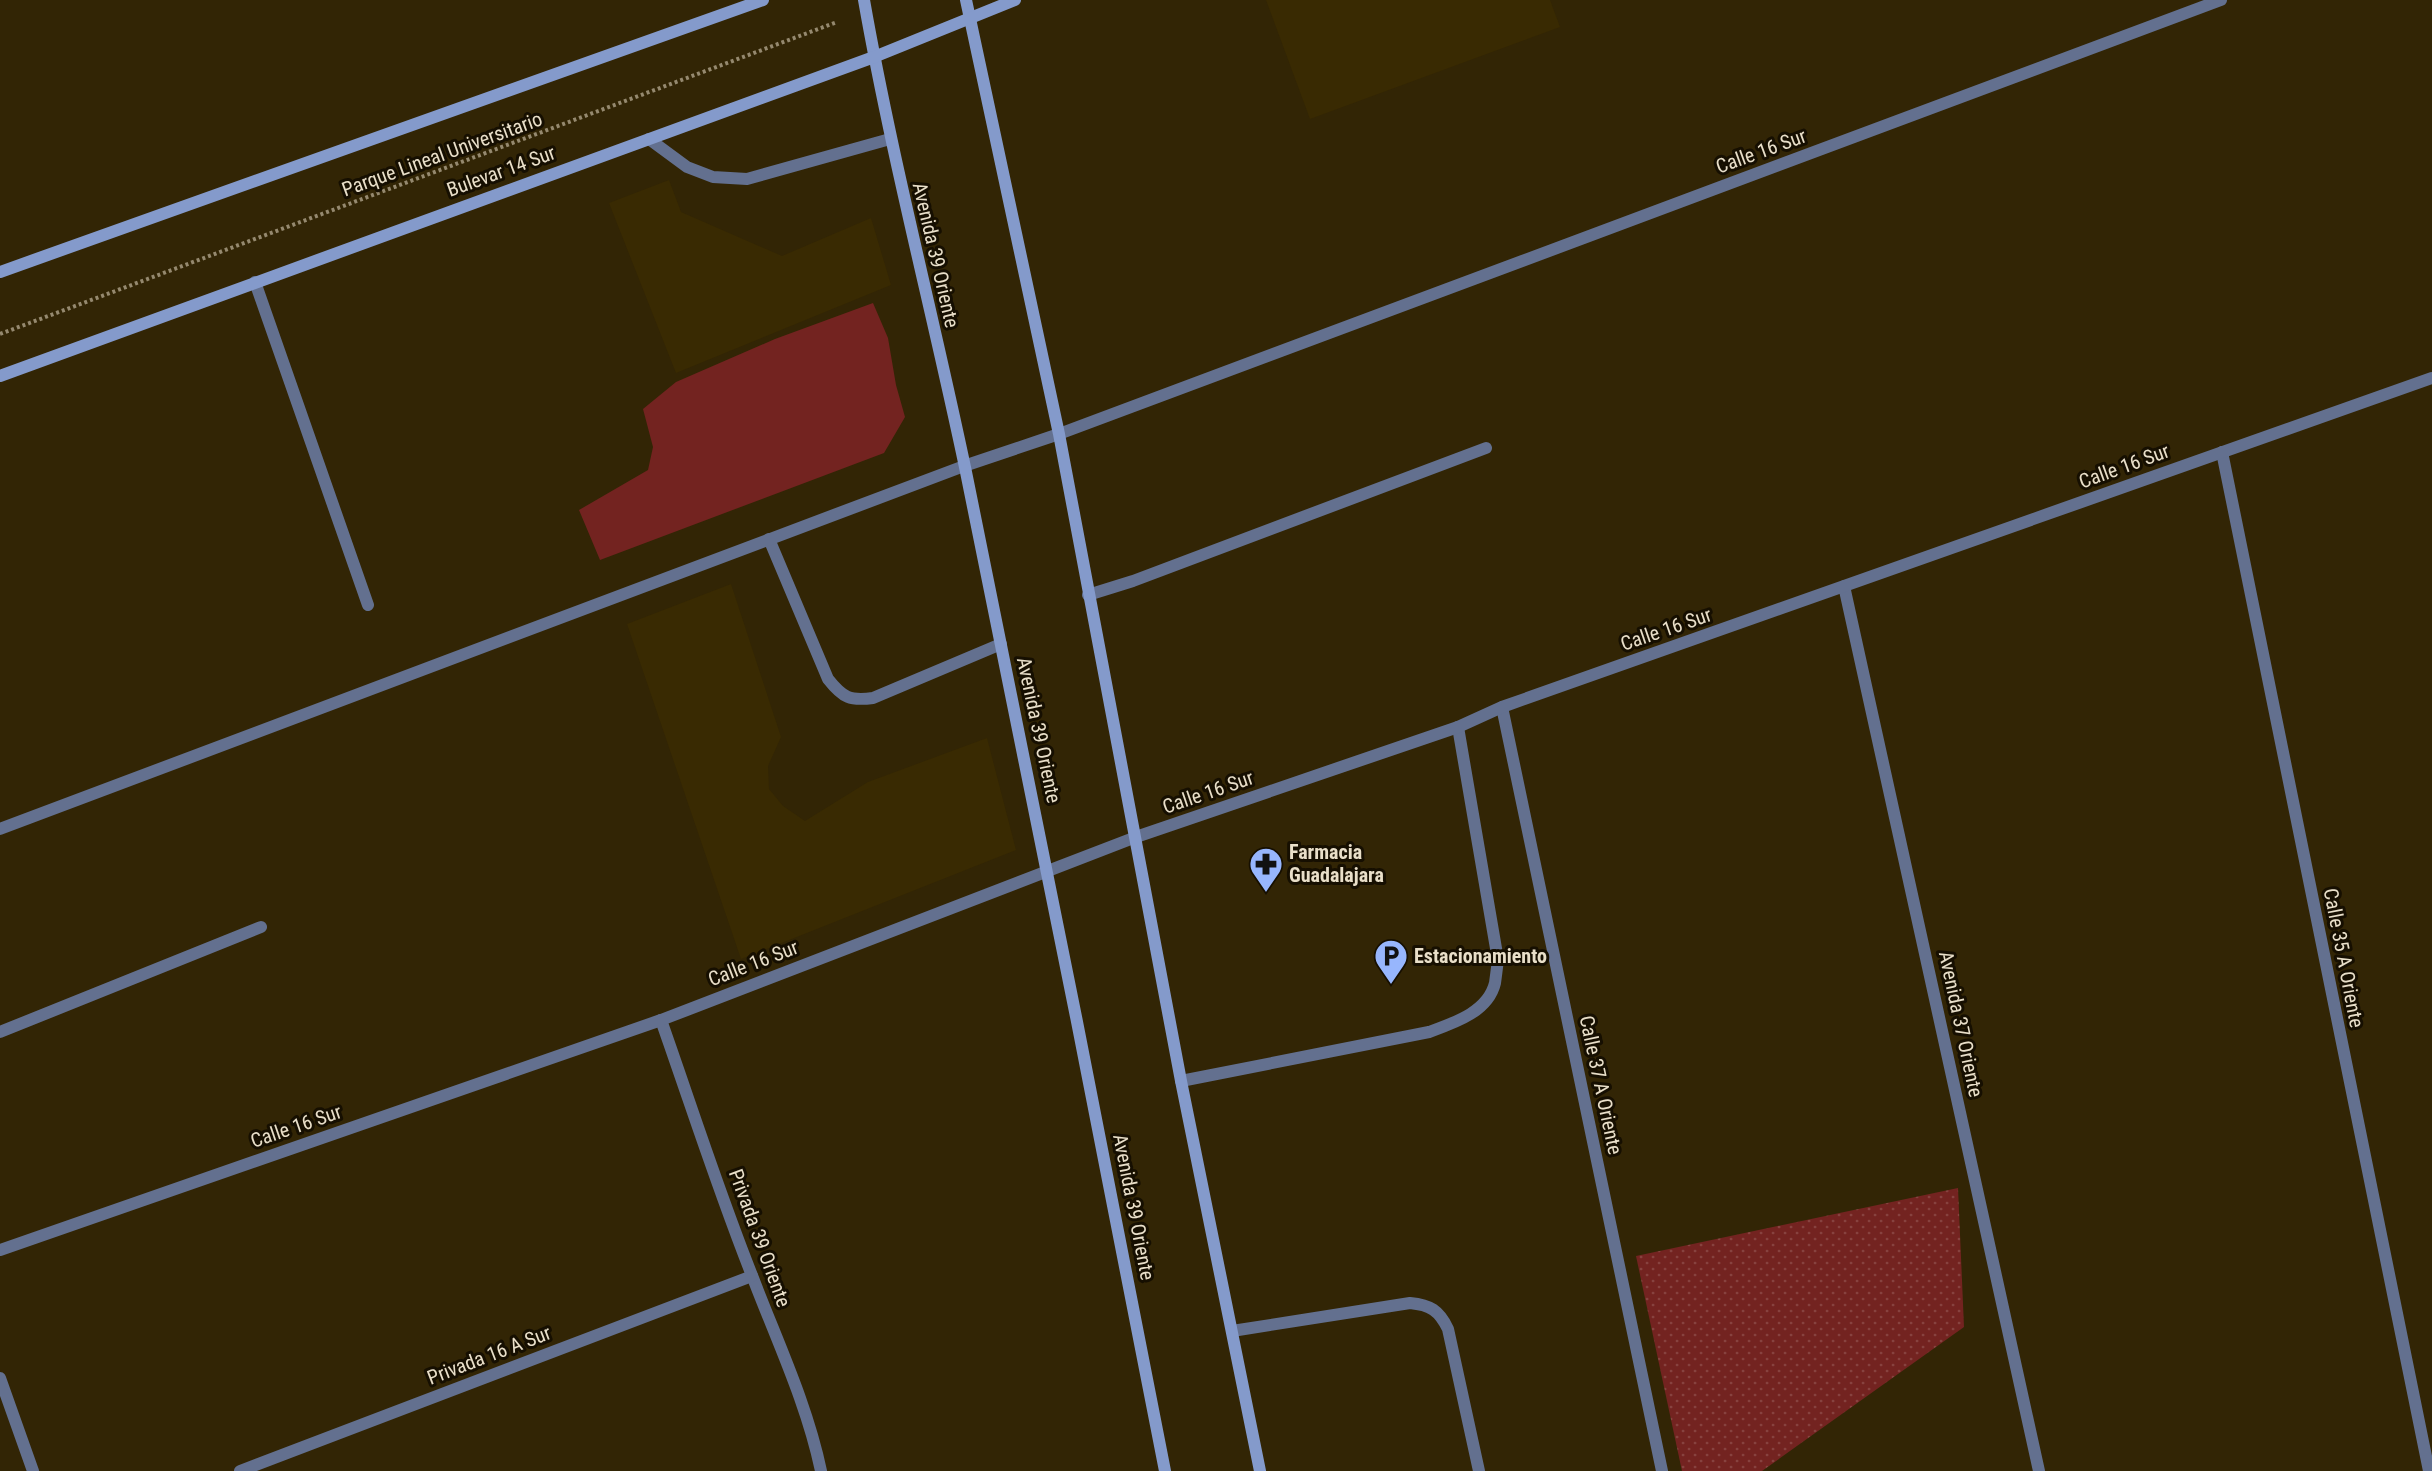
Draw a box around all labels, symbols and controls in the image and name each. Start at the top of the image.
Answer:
street label: Parque Lineal Universitario [339,107,545,201]
street label: Calle 16 Sur [1712,124,1810,178]
street label: Bulevar 14 Sur [444,140,558,202]
street label: Avenida 39 Oriente [908,180,964,330]
street label: Calle 16 Sur [2075,439,2173,493]
street label: Calle 16 Sur [1617,602,1715,656]
street label: Avenida 39 Oriente [1012,655,1066,805]
street label: Calle 16 Sur [1159,765,1257,819]
place label: Farmacia Guadalajara [1289,840,1384,887]
pharmacy icon: Farmacia Guadalajara [1248,846,1284,893]
street label: Calle 35 A Oriente [2319,886,2369,1030]
street label: Calle 16 Sur [705,935,801,991]
parking icon: Estacionamiento [1373,938,1409,985]
place label: Estacionamiento [1414,944,1547,968]
street label: Avenida 37 Oriente [1934,949,1988,1099]
street label: Calle 37 A Oriente [1575,1013,1627,1157]
street label: Calle 16 Sur [247,1099,345,1153]
street label: Avenida 39 Oriente [1108,1132,1160,1282]
street label: Privada 39 Oriente [724,1166,796,1310]
street label: Privada 16 A Sur [424,1320,554,1390]

